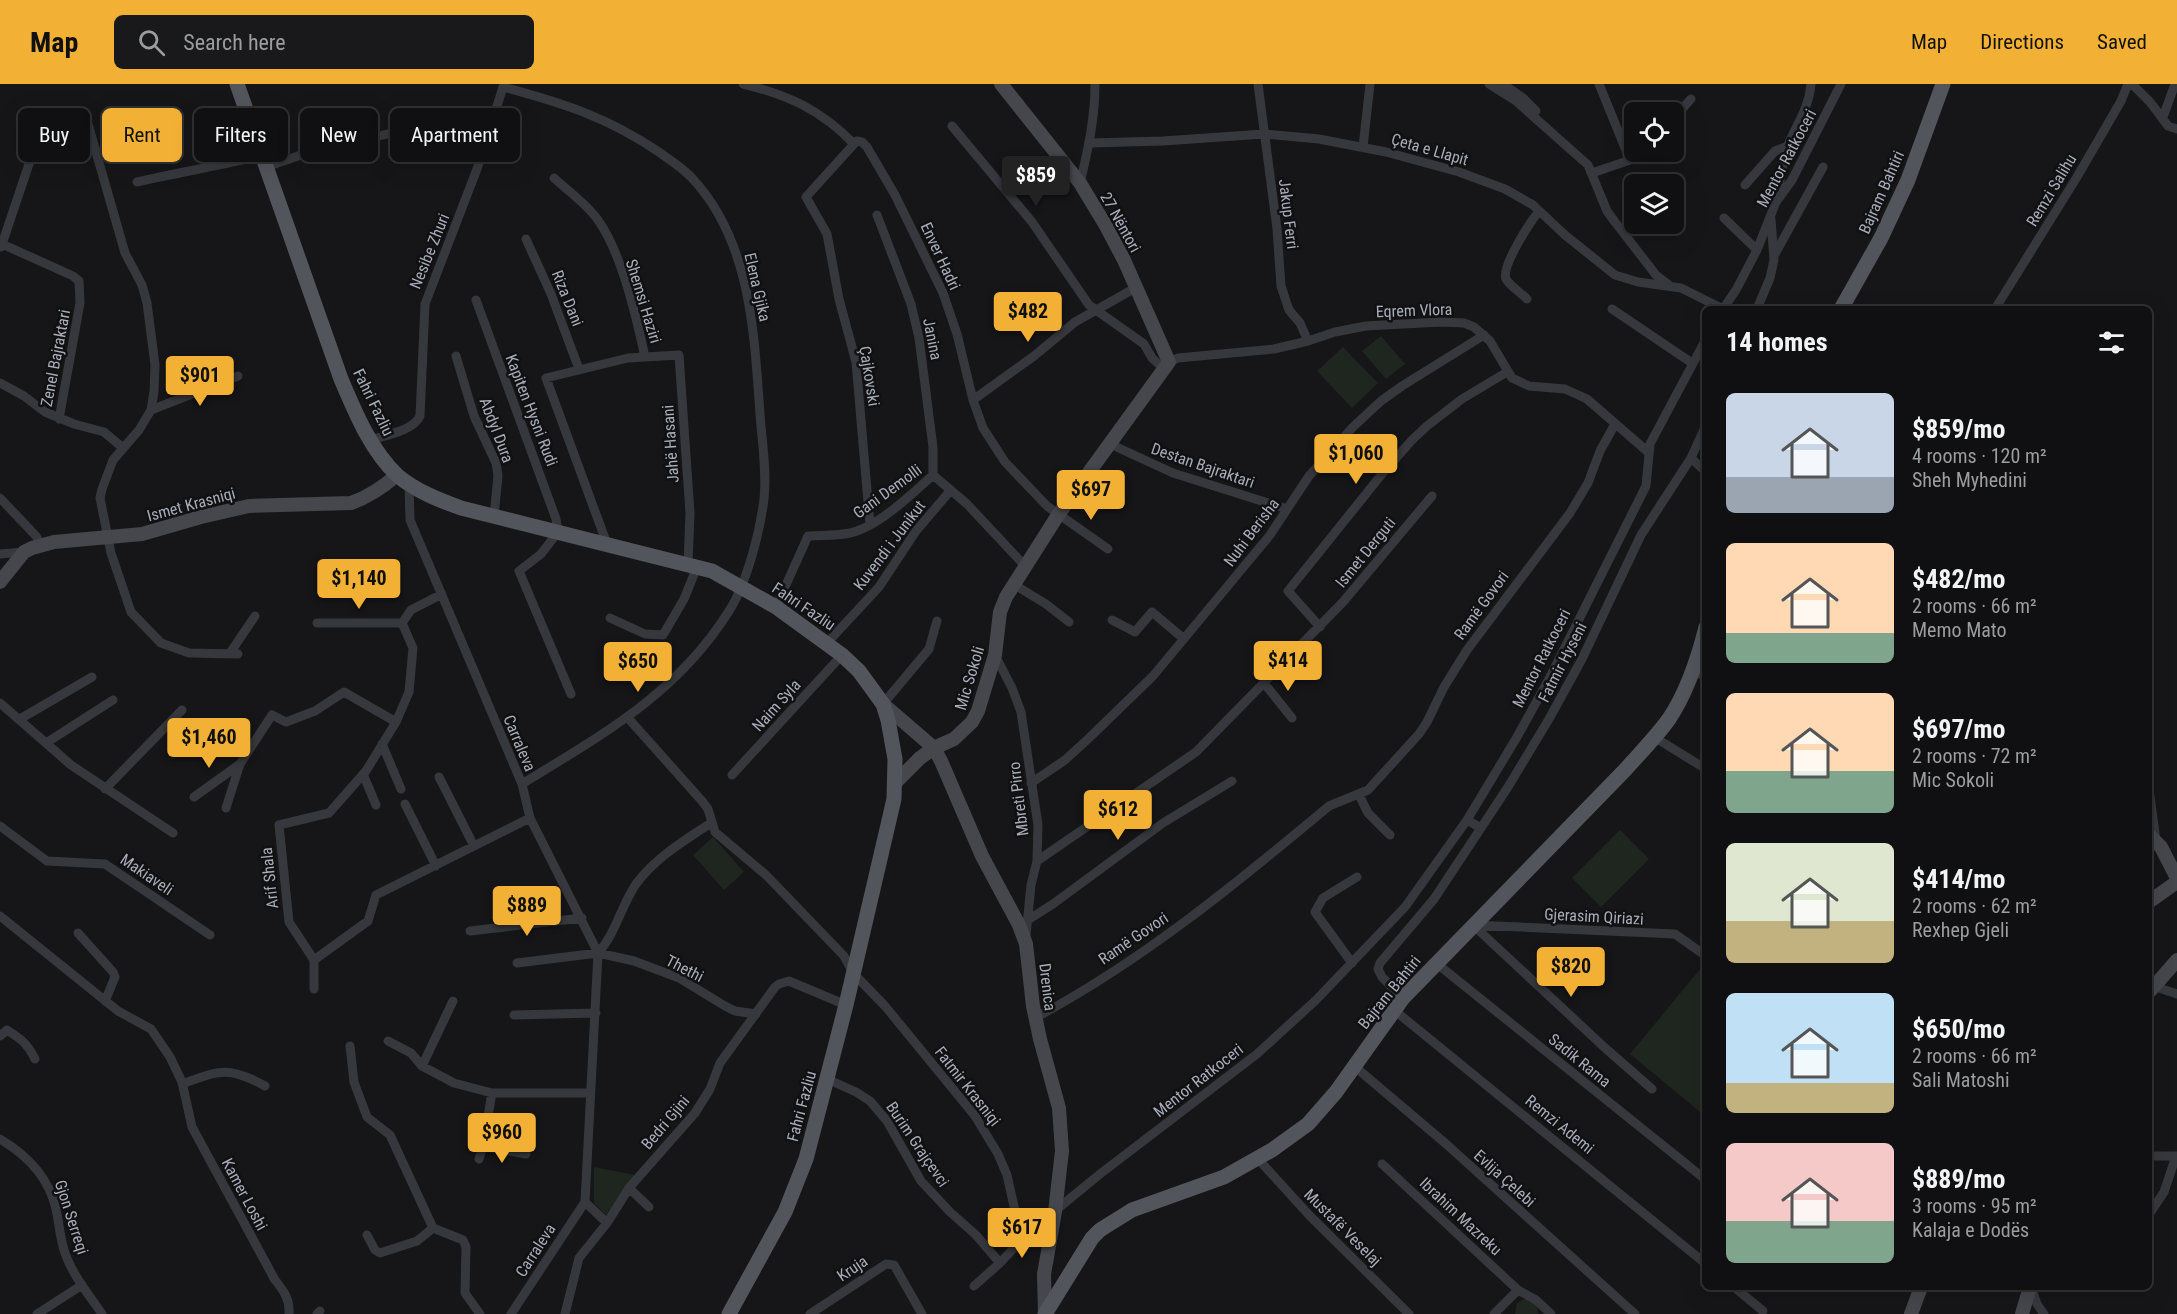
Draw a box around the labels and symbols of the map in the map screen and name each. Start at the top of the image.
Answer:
street label: Mentor Ratkoceri [1753,106,1820,210]
street label: Çeta e Llapit [1389,129,1471,170]
street label: Bajram Bahtiri [1855,148,1908,237]
street label: Remzi Salihu [2022,151,2080,230]
pin: $859 [1000,156,1072,207]
street label: Jakup Ferri [1275,178,1302,250]
street label: 27 Nëntori [1096,189,1145,256]
street label: Nesibe Zhuri [406,211,453,292]
street label: Enver Hadri [917,219,964,293]
street label: Elena Gjika [740,251,775,323]
street label: Shemsi Haziri [622,257,665,346]
street label: Riza Dani [548,267,587,329]
pin: $482 [992,292,1064,343]
street label: Eqrem Vlora [1375,300,1453,321]
street label: Zenel Bajraktari [37,308,74,408]
street label: Janina [919,317,946,362]
street label: Çajkovski [855,345,884,407]
street label: Kapiten Hysni Rudi [501,351,562,469]
pin: $901 [164,356,236,407]
street label: Fahri Fazliu [349,366,398,439]
street label: Abdyl Dura [475,395,518,465]
street label: Jahë Hasani [658,404,683,484]
pin: $1,060 [1307,434,1405,485]
street label: Destan Bajraktari [1149,439,1257,492]
street label: Gani Demolli [849,460,925,523]
pin: $697 [1055,470,1127,521]
street label: Ismet Krasniqi [145,484,237,525]
street label: Nuhi Berisha [1220,495,1283,570]
street label: Kuvendi i Junikut [849,496,929,594]
street label: Ismet Derguti [1331,513,1399,591]
pin: $1,140 [310,559,408,610]
street label: Ramë Govori [1450,567,1513,643]
street label: Fahri Fazliu [768,578,839,634]
street label: Mentor Ratkoceri [1508,606,1574,711]
street label: Fatmir Hyseni [1534,619,1591,705]
pin: $414 [1252,641,1324,692]
pin: $650 [602,642,674,693]
street label: Mic Sokoli [951,644,988,712]
street label: Naim Syla [748,675,805,735]
street label: Carraleva [499,712,540,774]
pin: $1,460 [160,718,258,769]
street label: Mbreti Pirro [1005,761,1032,837]
pin: $612 [1082,790,1154,841]
street label: Arif Shala [257,846,282,910]
street label: Makiaveli [117,850,177,899]
pin: $889 [491,886,563,937]
street label: Gjerasim Qiriazi [1544,904,1644,929]
street label: Ramë Govori [1095,908,1172,969]
pin: $820 [1535,947,1607,998]
street label: Thethi [663,951,707,986]
street label: Bajram Bahtiri [1354,952,1425,1033]
street label: Drenica [1035,962,1060,1012]
street label: Sadik Rama [1545,1030,1615,1091]
street label: Mentor Ratkoceri [1150,1040,1247,1121]
street label: Fatmir Krasniqi [931,1043,1004,1130]
street label: Fahri Fazliu [783,1069,820,1143]
street label: Bedri Gjini [637,1091,693,1153]
street label: Remzi Ademi [1522,1091,1598,1158]
street label: Burim Grajçevci [882,1098,953,1190]
pin: $960 [466,1113,538,1164]
street label: Evlija Çelebi [1470,1146,1539,1211]
street label: Kamer Loshi [218,1155,271,1233]
street label: Ibrahim Mazreku [1416,1174,1506,1259]
street label: Gjon Serreqi [51,1178,92,1257]
street label: Mustafë Veselaj [1300,1185,1385,1270]
pin: $617 [986,1208,1058,1259]
street label: Carraleva [511,1220,560,1280]
street label: Kruja [833,1251,871,1285]

